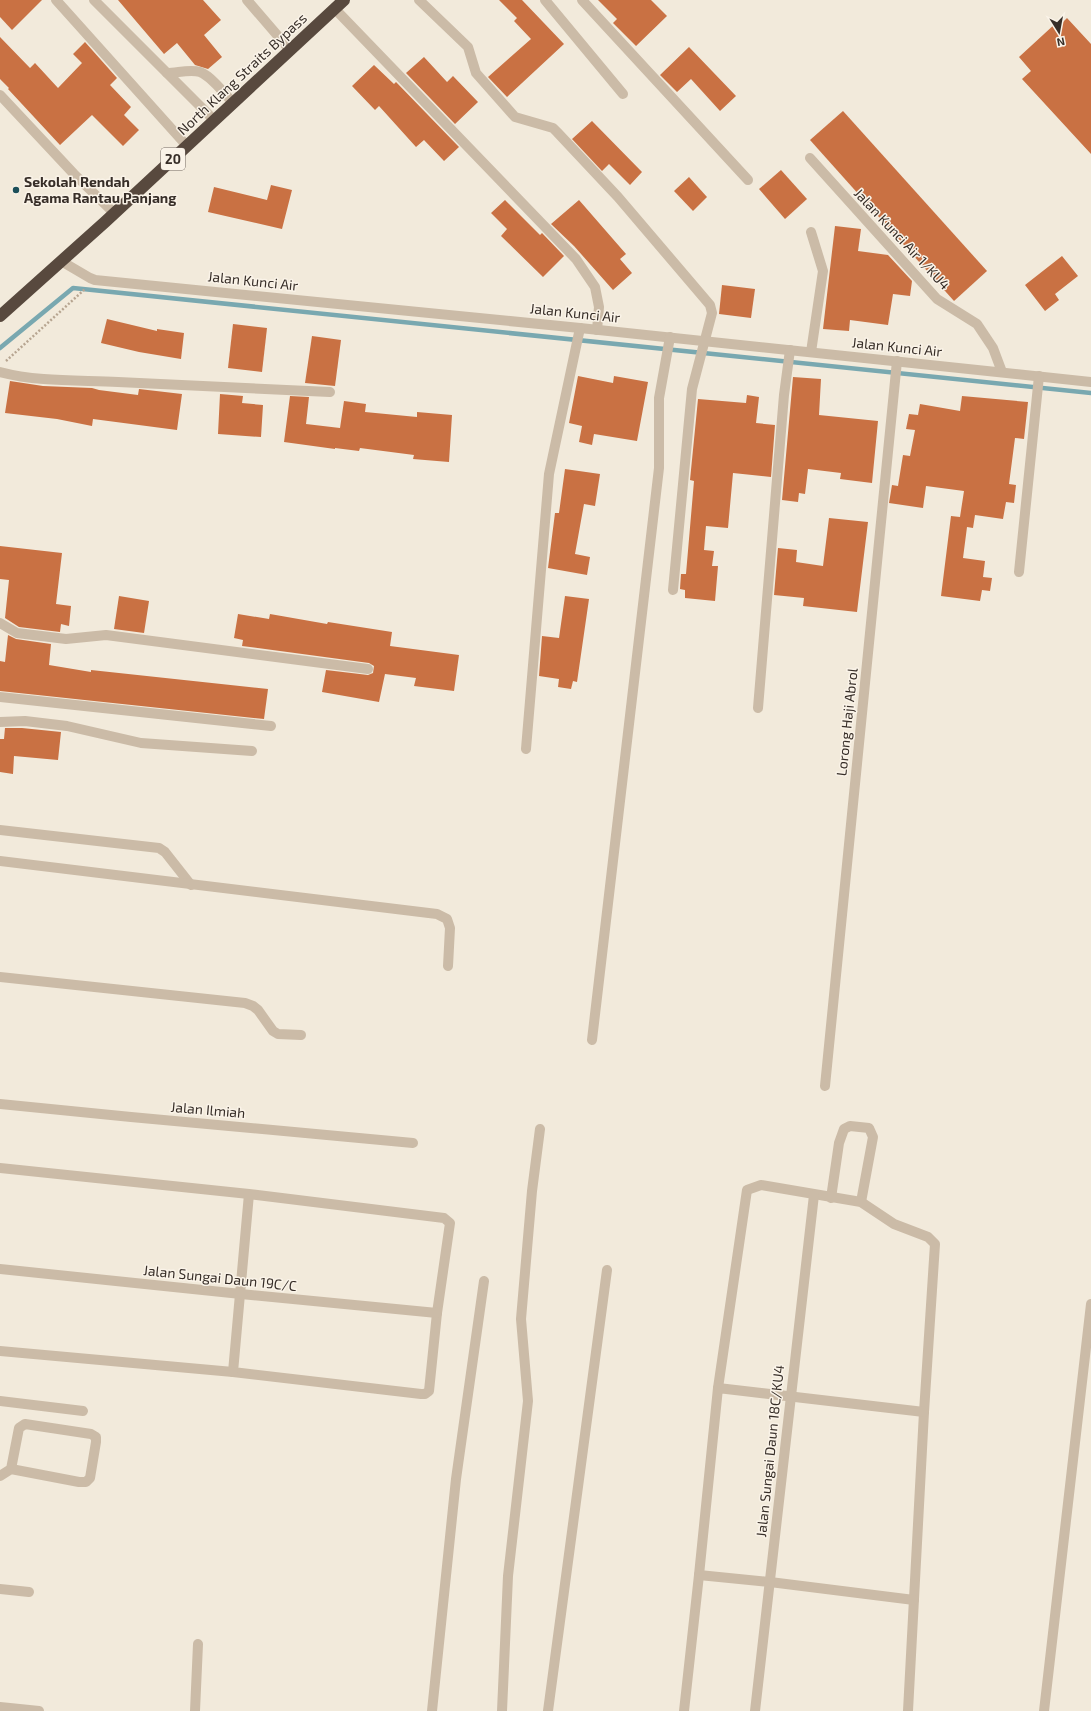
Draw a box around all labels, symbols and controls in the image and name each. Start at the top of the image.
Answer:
street label: North Klang Straits Bypass [173,9,310,138]
north arrow [1039,12,1079,52]
text: N [1056,35,1066,49]
road number: 20 [161,148,185,170]
place label: Sekolah Rendah Agama Rantau Panjang [24,173,176,206]
street label: Jalan Kunci Air 1/KU4 [851,184,954,293]
marker: Sekolah Rendah Agama Rantau Panjang [11,185,21,195]
street label: Jalan Kunci Air [207,267,299,294]
street label: Jalan Kunci Air [529,299,621,326]
street label: Jalan Kunci Air [851,333,943,360]
street label: Lorong Haji Abrol [832,666,861,777]
street label: Jalan Ilmiah [170,1098,246,1121]
street label: Jalan Sungai Daun 19C/C [142,1261,298,1294]
street label: Jalan Sungai Daun 18C/KU4 [752,1364,787,1538]

